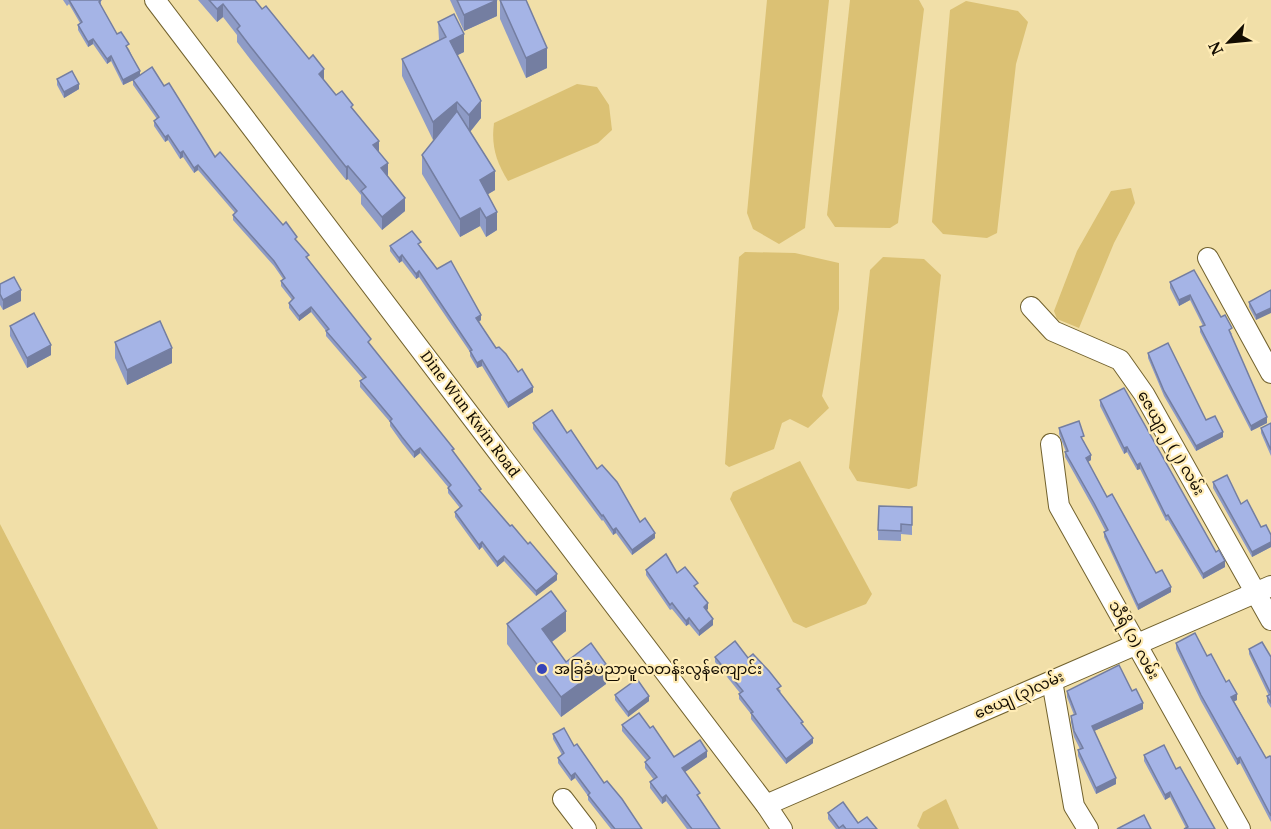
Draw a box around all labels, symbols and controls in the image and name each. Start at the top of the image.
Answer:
north arrow [1199,12,1259,72]
text: N [1203,38,1228,59]
street label: Dine Wun Kwin Road [417,346,525,481]
street label: ဇေယျာ၂ (၂) လမ်း [1131,387,1210,500]
street label: သီရိ (၁) လမ်း [1102,597,1165,684]
place label: အခြခံပညာမူလတန်းလွန်ကျောင်း [554,658,762,681]
marker: အခြခံပညာမူလတန်းလွန်ကျောင်း [535,662,549,676]
street label: ဇေယျ (၃)လမ်း [971,665,1068,725]

